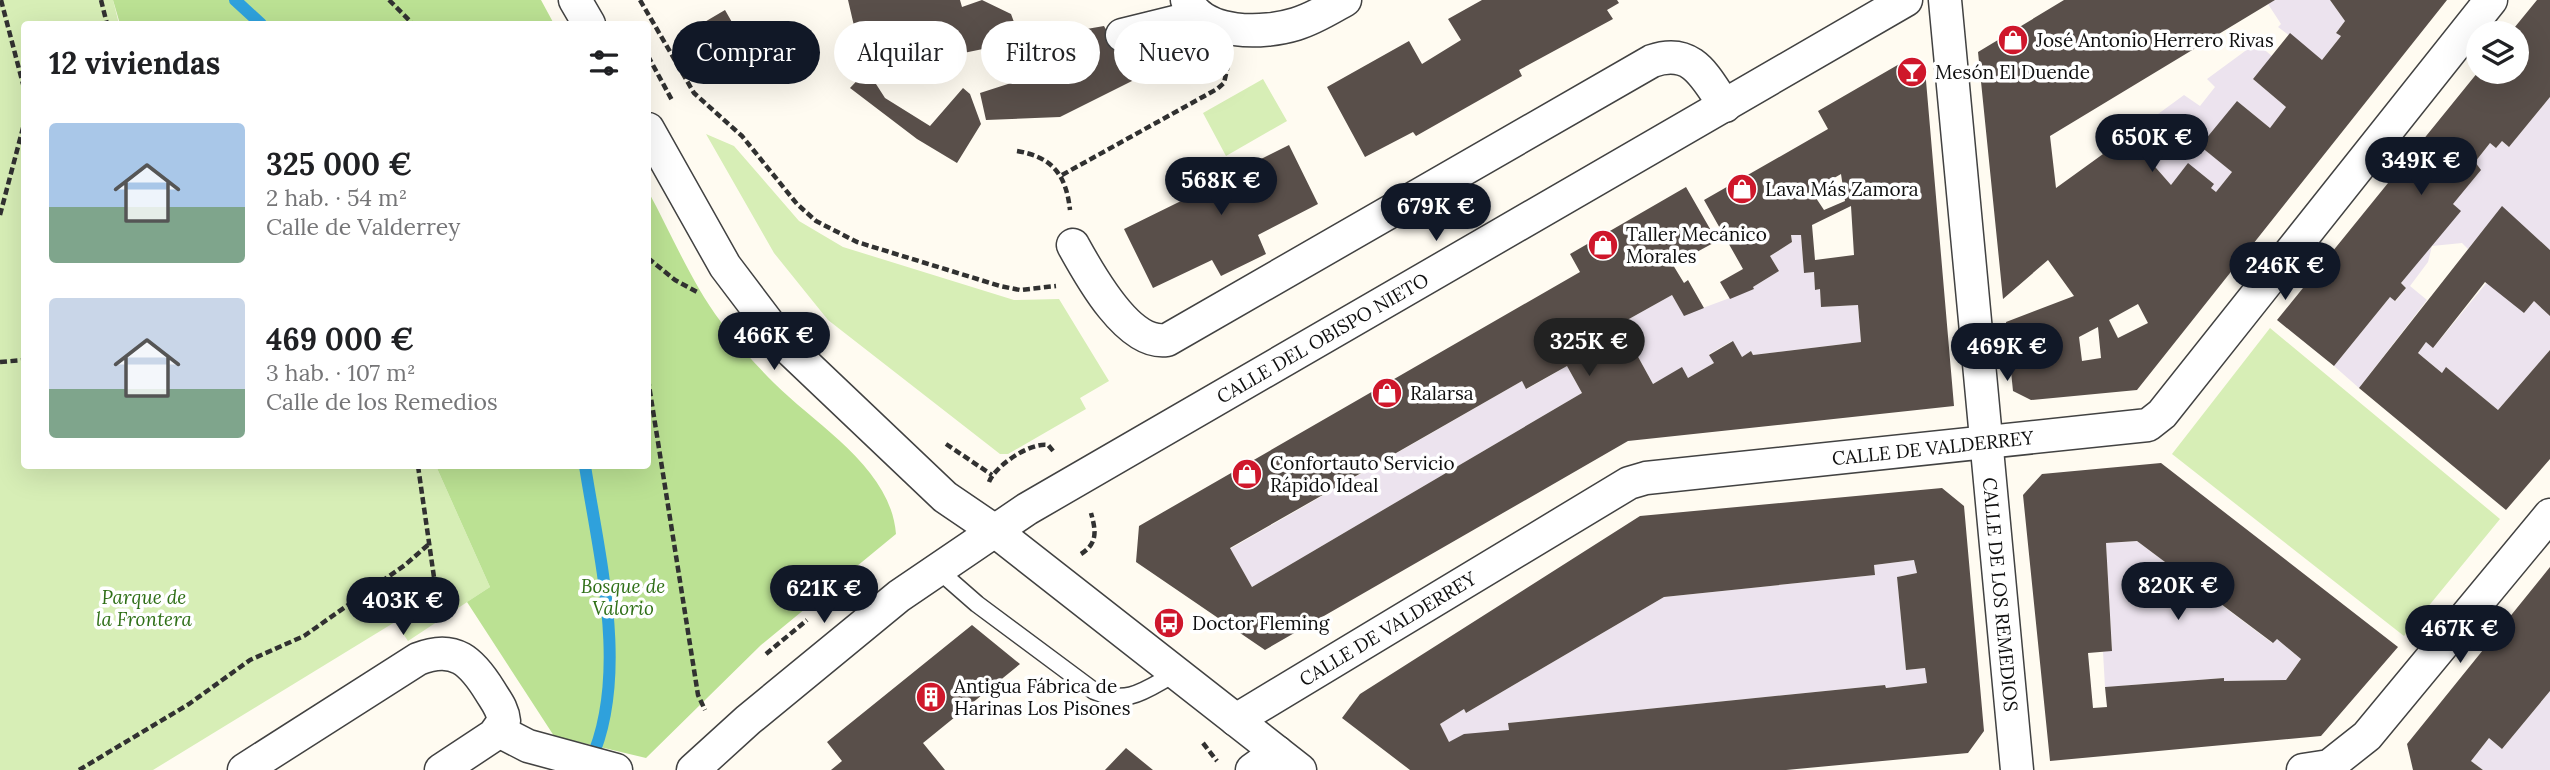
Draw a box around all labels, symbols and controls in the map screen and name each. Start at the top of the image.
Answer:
chip: Comprar [672,21,820,84]
chip: Alquilar [834,21,967,84]
chip: Filtros [981,21,1100,84]
chip: Nuevo [1114,21,1234,84]
map controls [2466,21,2529,84]
button: layers [2466,21,2529,84]
shop icon: José Antonio Herrero Rivas [1996,23,2030,57]
place label: José Antonio Herrero Rivas [2035,28,2274,52]
text: 12 viviendas [49,44,220,82]
icon: filters [585,44,623,82]
bar icon: Mesón El Duende [1895,55,1929,89]
place label: Mesón El Duende [1935,60,2090,84]
pin: 650K € [2095,114,2209,174]
text: 650K € [2111,122,2193,151]
pin: 349K € [2364,138,2478,197]
text: 325 000 € [266,145,412,183]
text: 349K € [2381,145,2461,174]
icon: home [105,151,189,235]
pin: 568K € [1164,158,1278,217]
text: 568K € [1181,165,1261,194]
shop icon: Lava Más Zamora [1725,172,1759,206]
place label: Lava Más Zamora [1765,177,1919,201]
text: 2 hab. · 54 m² [266,183,407,212]
pin: 679K € [1379,184,1493,243]
text: 679K € [1397,191,1475,220]
text: Calle de Valderrey [266,212,460,241]
place label: Taller Mecánico Morales [1626,222,1767,268]
shop icon: Taller Mecánico Morales [1586,228,1620,262]
pin: 246K € [2228,243,2342,302]
text: 246K € [2245,250,2325,279]
street label: CALLE DEL OBISPO NIETO [1212,267,1433,409]
pin: 466K € [717,312,831,372]
pin: 325K € [1532,318,1646,378]
text: 469 000 € [266,320,414,358]
text: 466K € [734,320,814,349]
pin: 469K € [1950,324,2064,383]
icon: home [105,326,189,410]
text: 325K € [1550,326,1628,355]
text: 469K € [1967,331,2047,360]
text: 3 hab. · 107 m² [266,358,416,387]
shop icon: Ralarsa [1370,376,1404,410]
place label: Ralarsa [1410,381,1474,405]
text: Calle de los Remedios [266,387,498,416]
street label: CALLE DE VALDERREY [1831,425,2036,470]
place label: Confortauto Servicio Rápido Ideal [1270,451,1455,497]
shop icon: Confortauto Servicio Rápido Ideal [1230,457,1264,491]
street label: CALLE DE LOS REMEDIOS [1978,476,2023,713]
pin: 820K € [2121,562,2235,622]
pin: 621K € [767,566,881,625]
street label: CALLE DE VALDERREY [1295,566,1481,691]
text: 820K € [2137,570,2219,599]
text: 621K € [786,573,862,602]
park label: Bosque de Valorio [581,574,665,620]
pin: 403K € [346,578,460,637]
park label: Parque de la Frontera [96,585,193,631]
text: 403K € [362,585,444,614]
bus stop icon: Doctor Fleming [1152,606,1186,640]
pin: 467K € [2403,606,2517,665]
place label: Doctor Fleming [1192,611,1330,635]
text: 467K € [2421,613,2499,642]
place label: Antigua Fábrica de Harinas Los Pisones [953,674,1131,720]
building icon: Antigua Fábrica de Harinas Los Pisones [914,680,948,714]

